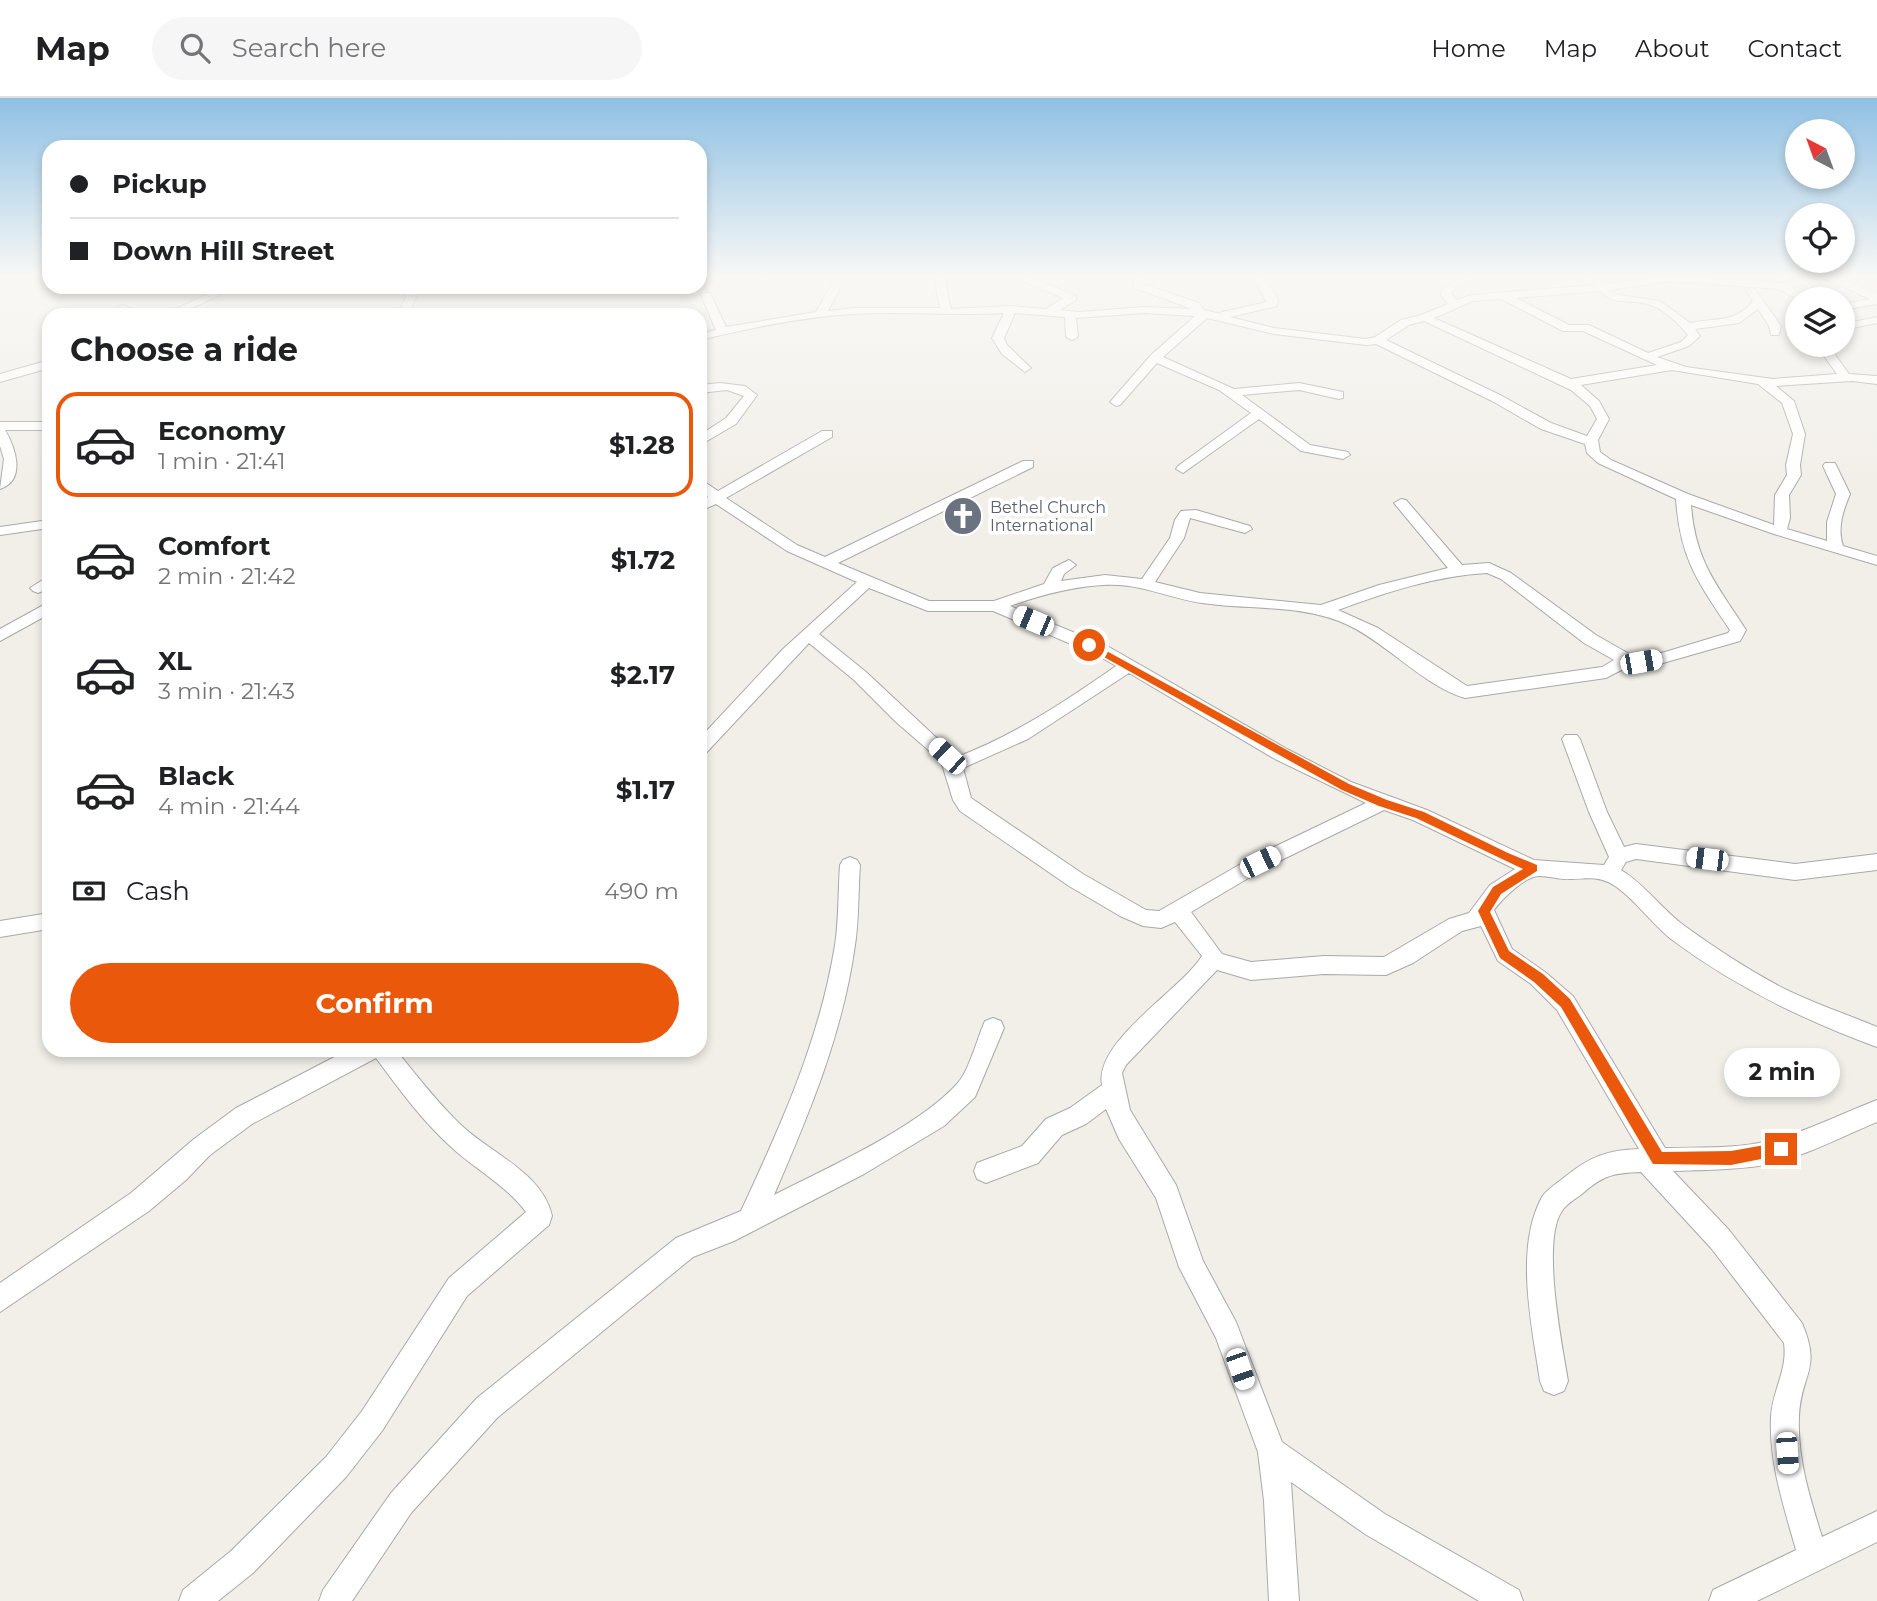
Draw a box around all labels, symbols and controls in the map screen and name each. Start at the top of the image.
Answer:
search box [152,17,642,80]
text: Map [35,28,110,68]
icon: search [176,29,214,67]
text: Search here [232,32,386,64]
text: Home [1431,34,1506,63]
text: Map [1544,34,1597,63]
text: About [1635,34,1709,63]
text: Contact [1747,34,1842,63]
north arrow [1785,119,1855,189]
map controls [1785,119,1855,357]
text: Pickup [112,168,207,200]
button: locate [1785,203,1855,273]
text: Down Hill Street [112,235,335,267]
button: layers [1785,287,1855,357]
text: Choose a ride [70,330,298,369]
icon: car [74,413,137,476]
text: Economy [158,415,285,447]
text: $1.28 [609,429,675,461]
text: 1 min · 21:41 [158,447,286,475]
church icon: Bethel Church International [942,495,984,537]
place label: Bethel Church International [990,498,1106,535]
icon: car [74,528,137,591]
text: Comfort [158,530,270,562]
text: $1.72 [611,544,675,576]
text: 2 min · 21:42 [158,562,296,590]
car [1010,603,1057,639]
route start [1073,629,1105,661]
icon: car [74,643,137,706]
text: XL [158,645,192,677]
car [1619,648,1664,676]
text: $2.17 [610,659,675,691]
text: 3 min · 21:43 [158,677,295,705]
car [925,734,970,778]
icon: car [74,758,137,821]
text: Black [158,760,234,792]
text: $1.17 [616,774,675,806]
text: 4 min · 21:44 [158,792,300,820]
car [1237,843,1284,881]
car [1685,846,1730,872]
icon: cash [70,872,108,910]
text: Cash [126,875,190,907]
text: 490 m [604,877,679,905]
button: Confirm [70,963,679,1043]
callout: 2 min [1723,1048,1839,1096]
text: 2 min [1748,1058,1816,1086]
route end [1765,1133,1797,1165]
car [1224,1346,1257,1392]
car [1776,1431,1799,1475]

